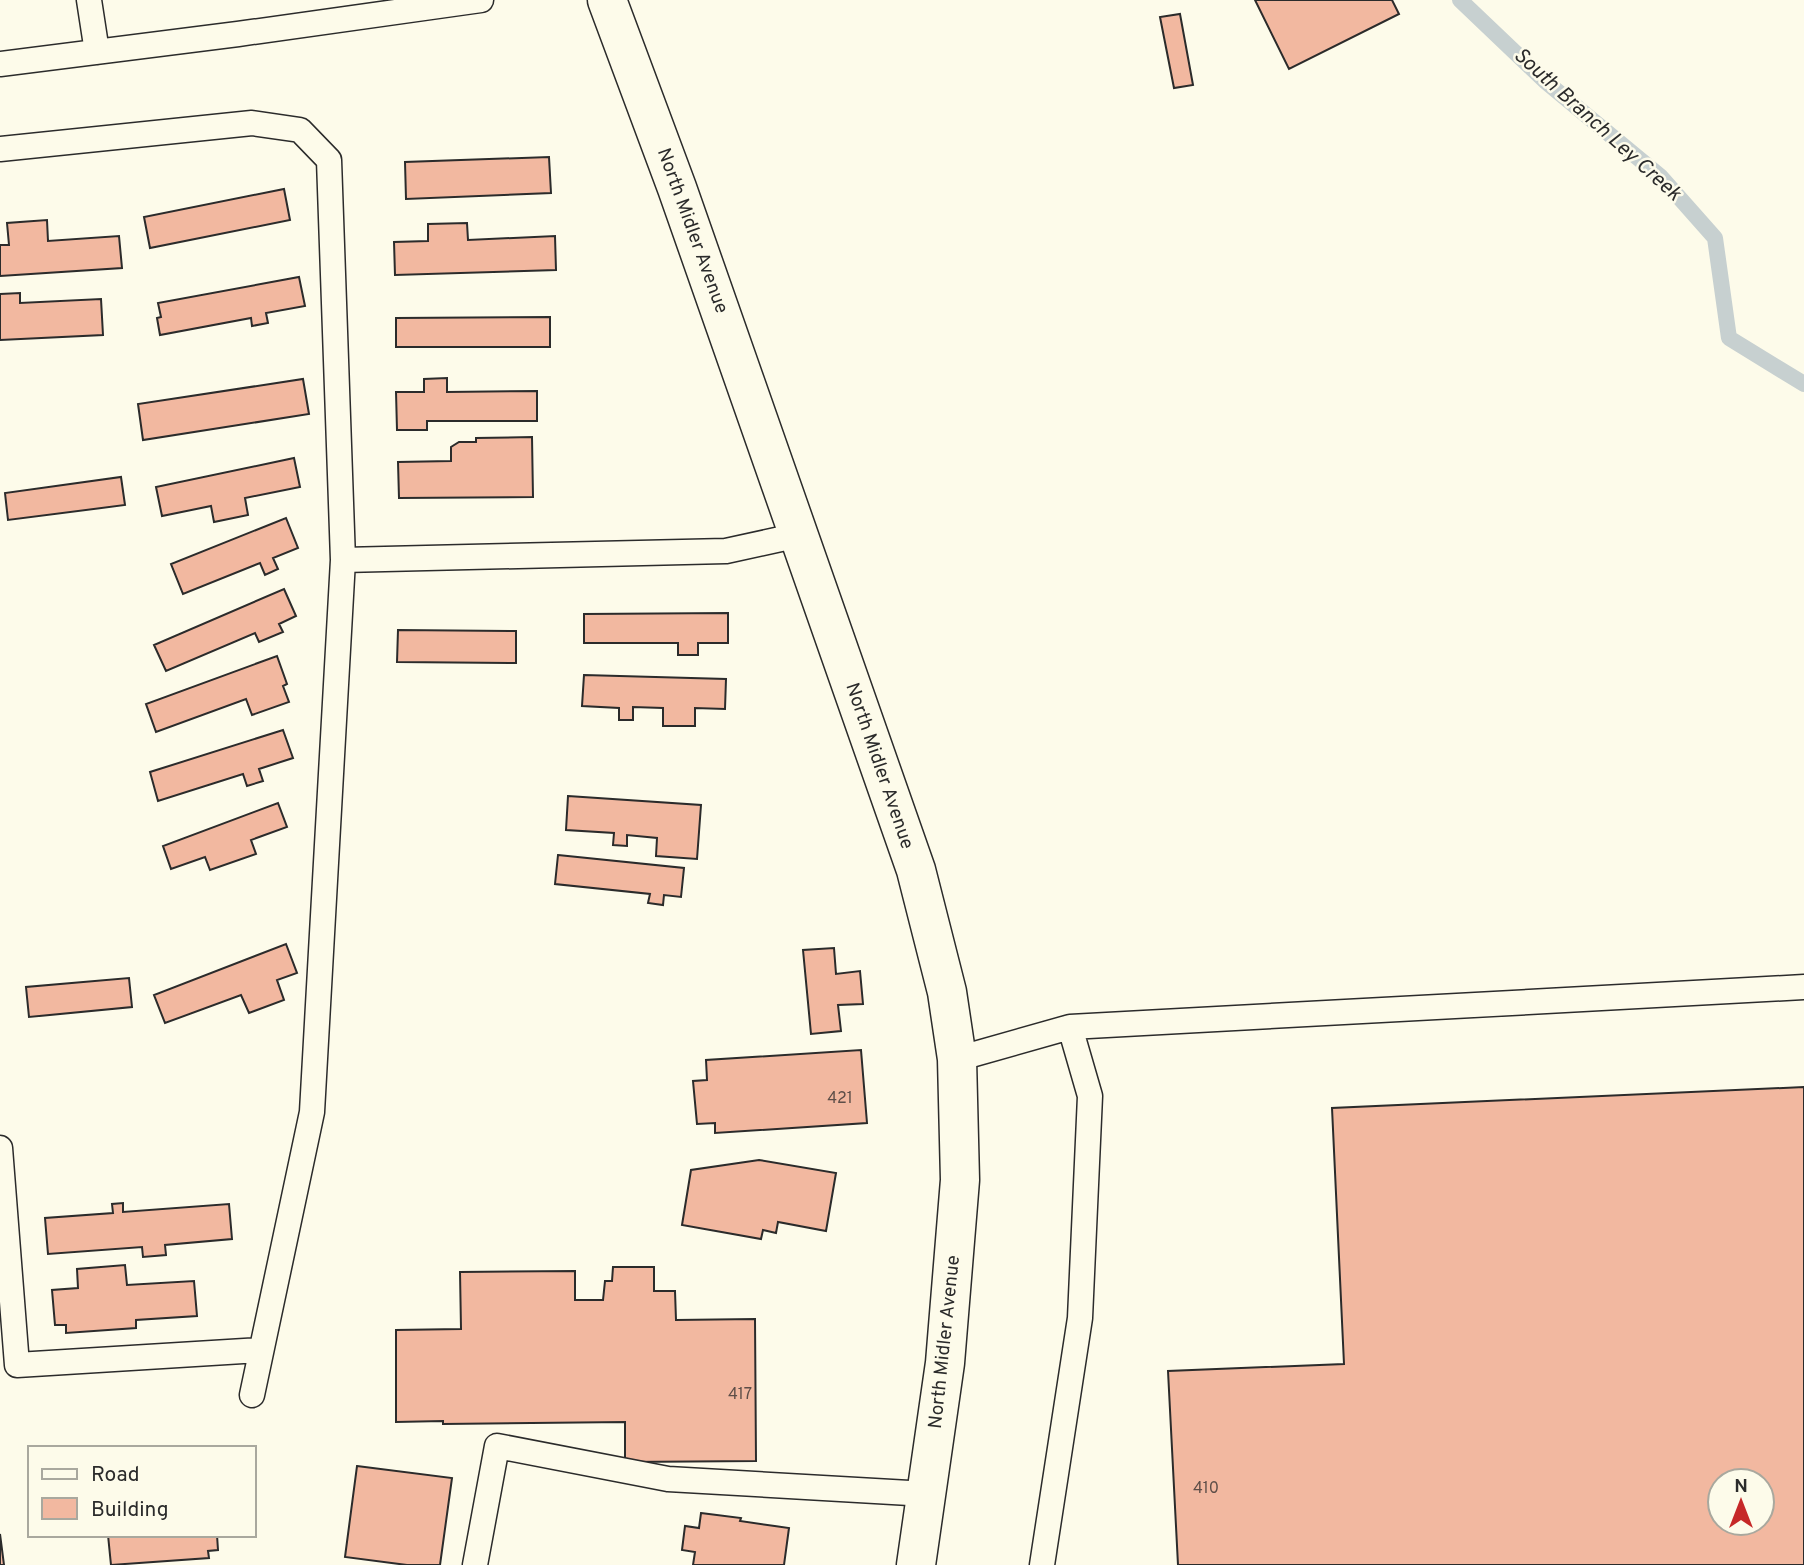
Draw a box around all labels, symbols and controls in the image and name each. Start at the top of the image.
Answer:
water label: South Branch Ley Creek [1507,42,1687,208]
street label: North Midler Avenue [651,145,733,317]
street label: North Midler Avenue [839,680,919,852]
house number: 421 [827,1089,853,1109]
street label: North Midler Avenue [924,1254,966,1430]
house number: 417 [728,1385,752,1405]
legend [28,1446,256,1537]
text: Road [91,1462,140,1489]
north arrow [1706,1467,1776,1537]
text: N [1734,1475,1748,1499]
house number: 410 [1193,1479,1219,1499]
text: Building [91,1497,169,1524]

